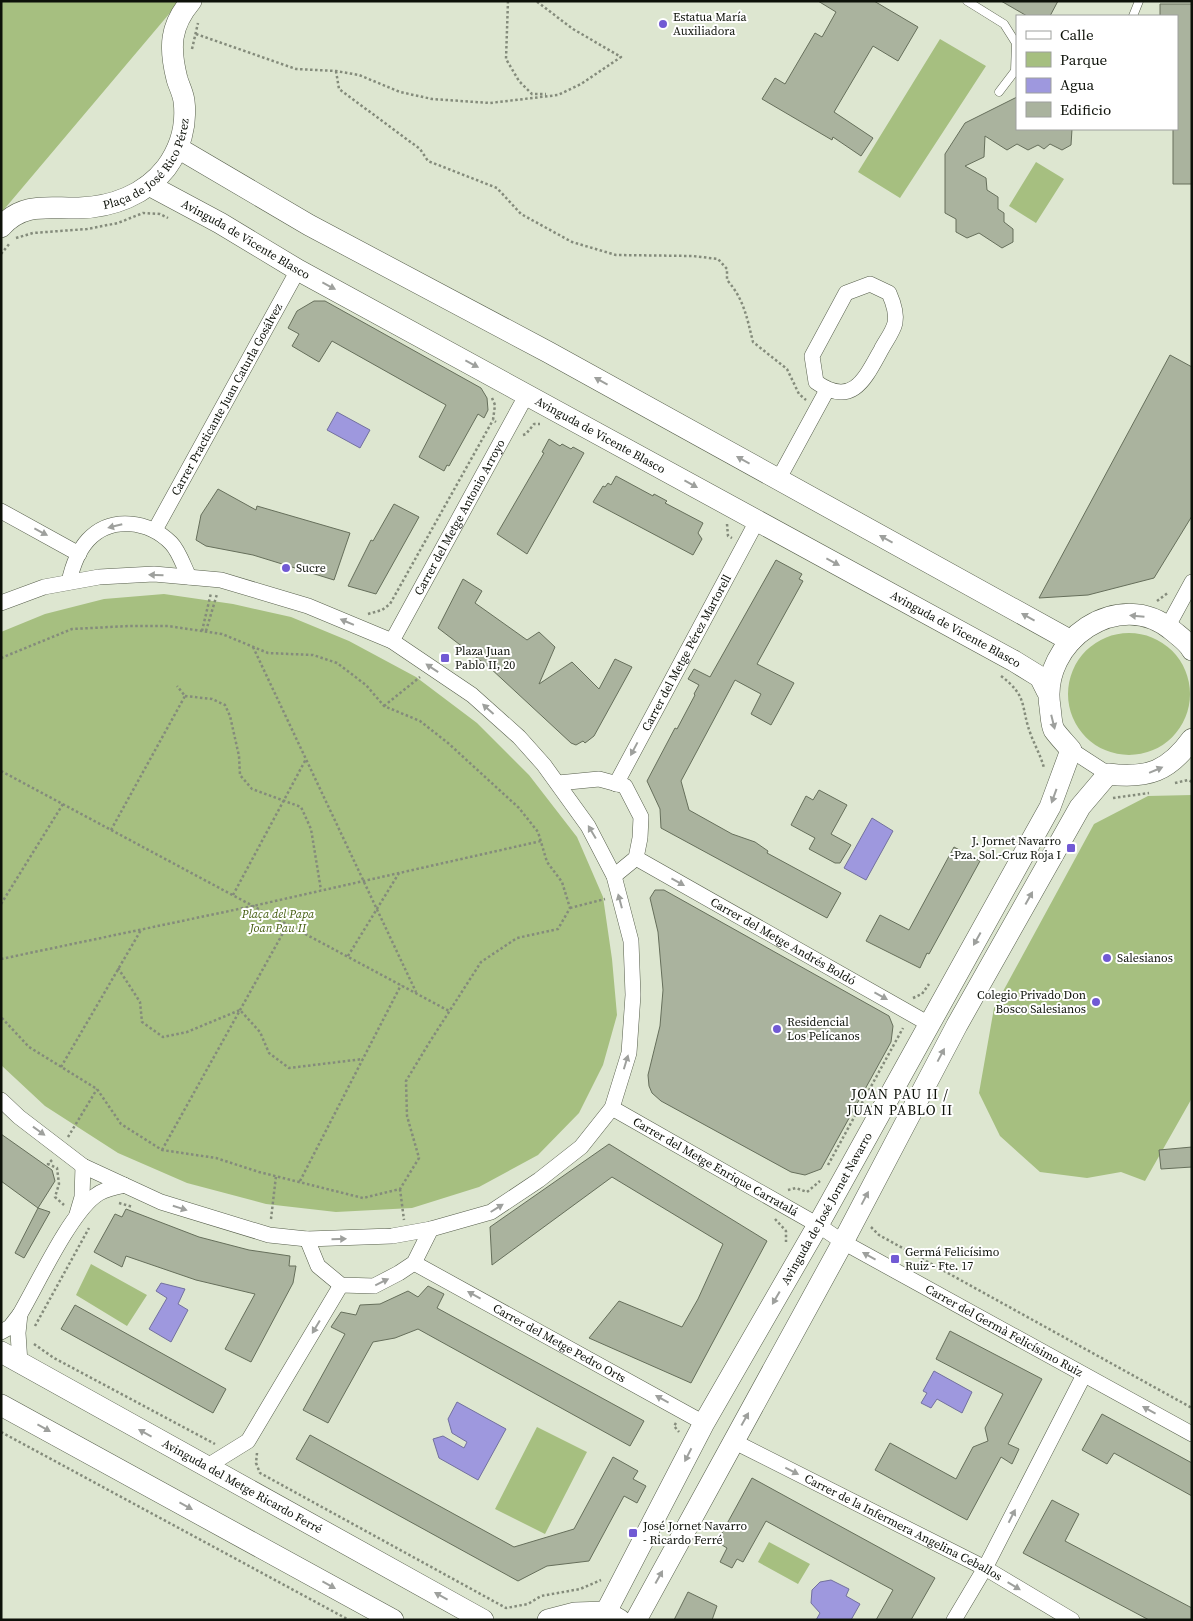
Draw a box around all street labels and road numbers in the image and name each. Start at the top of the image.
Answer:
street label: Plaça de José Rico Pérez [101,117,193,213]
street label: Avinguda de Vicente Blasco [179,196,313,283]
street label: Carrer Practicante Juan Caturla Gosálvez [167,300,286,498]
street label: Avinguda de Vicente Blasco [532,393,669,477]
street label: Carrer del Metge Antonio Arroyo [411,436,509,598]
street label: Carrer del Metge Pérez Martorell [638,571,735,734]
street label: Avinguda de Vicente Blasco [888,587,1024,672]
street label: Carrer del Metge Andrés Boldó [707,894,859,989]
street label: Carrer del Metge Enrique Carratalá [630,1113,802,1220]
street label: Avinguda de José Jornet Navarro [777,1129,876,1288]
street label: Carrer del Germà Felicísimo Ruiz [922,1281,1086,1381]
street label: Carrer del Metge Pedro Orts [490,1300,629,1386]
street label: Avinguda del Metge Ricardo Ferré [159,1435,325,1537]
street label: Carrer de la Infermera Angelina Ceballos [802,1470,1005,1584]

